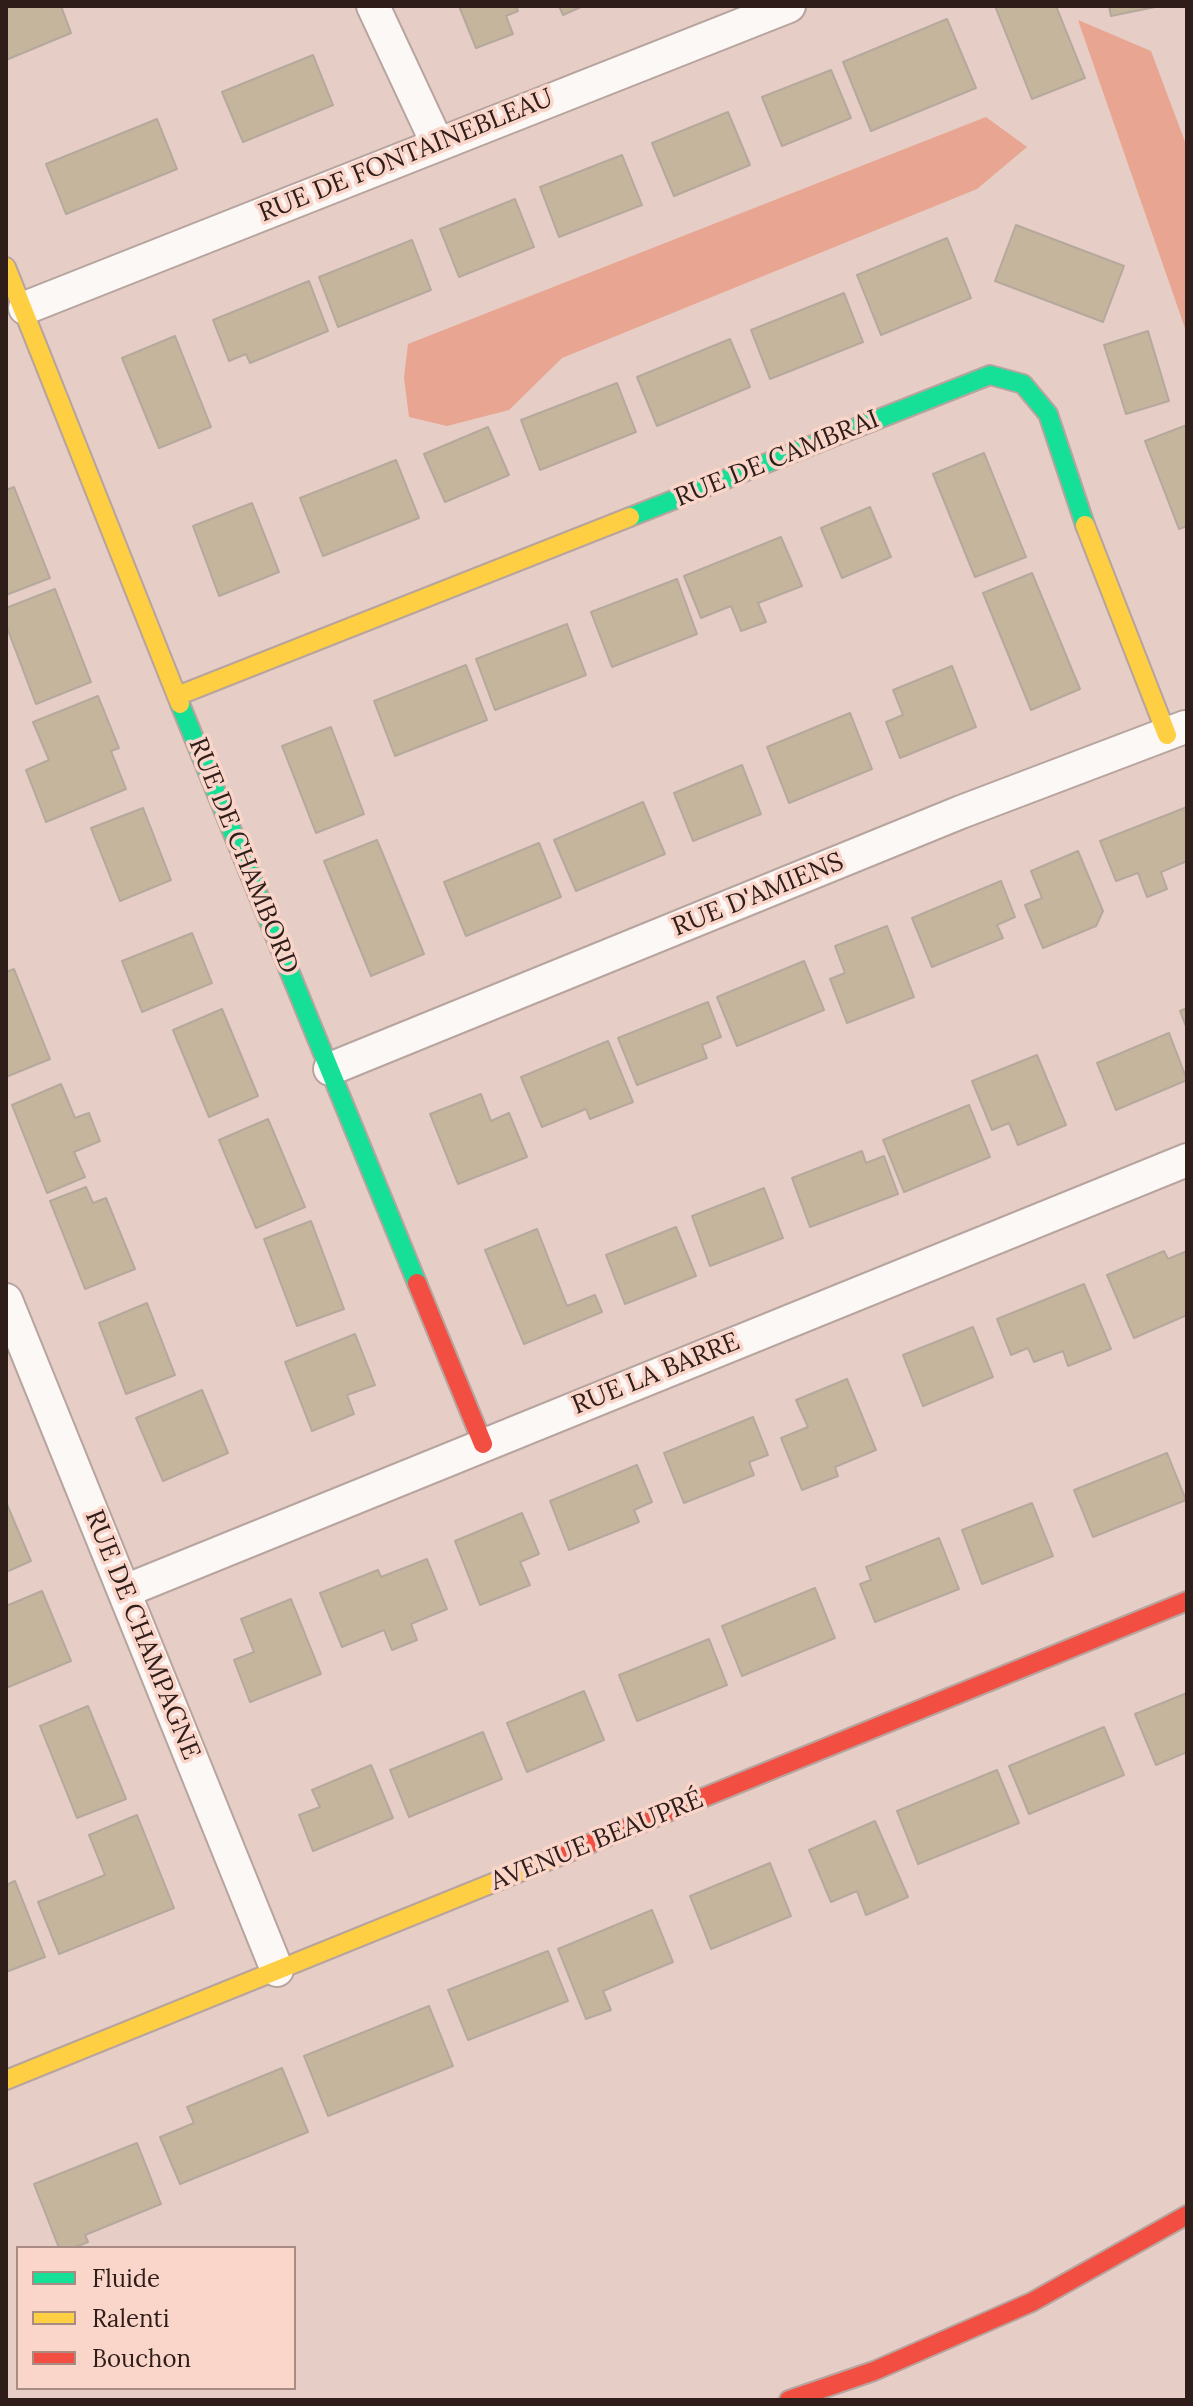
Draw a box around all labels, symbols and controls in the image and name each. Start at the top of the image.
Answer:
street label: RUE DE FONTAINEBLEAU [254,83,558,229]
street label: RUE DE CAMBRAI [670,404,884,514]
street label: RUE DE CHAMBORD [181,733,305,979]
street label: RUE D'AMIENS [668,846,848,944]
street label: RUE LA BARRE [568,1326,744,1422]
street label: RUE DE CHAMPAGNE [78,1506,206,1764]
street label: AVENUE BEAUPRÉ [486,1784,708,1898]
legend [16,2246,296,2390]
text: Fluide [92,2263,160,2294]
text: Ralenti [92,2303,169,2334]
text: Bouchon [92,2343,191,2374]

